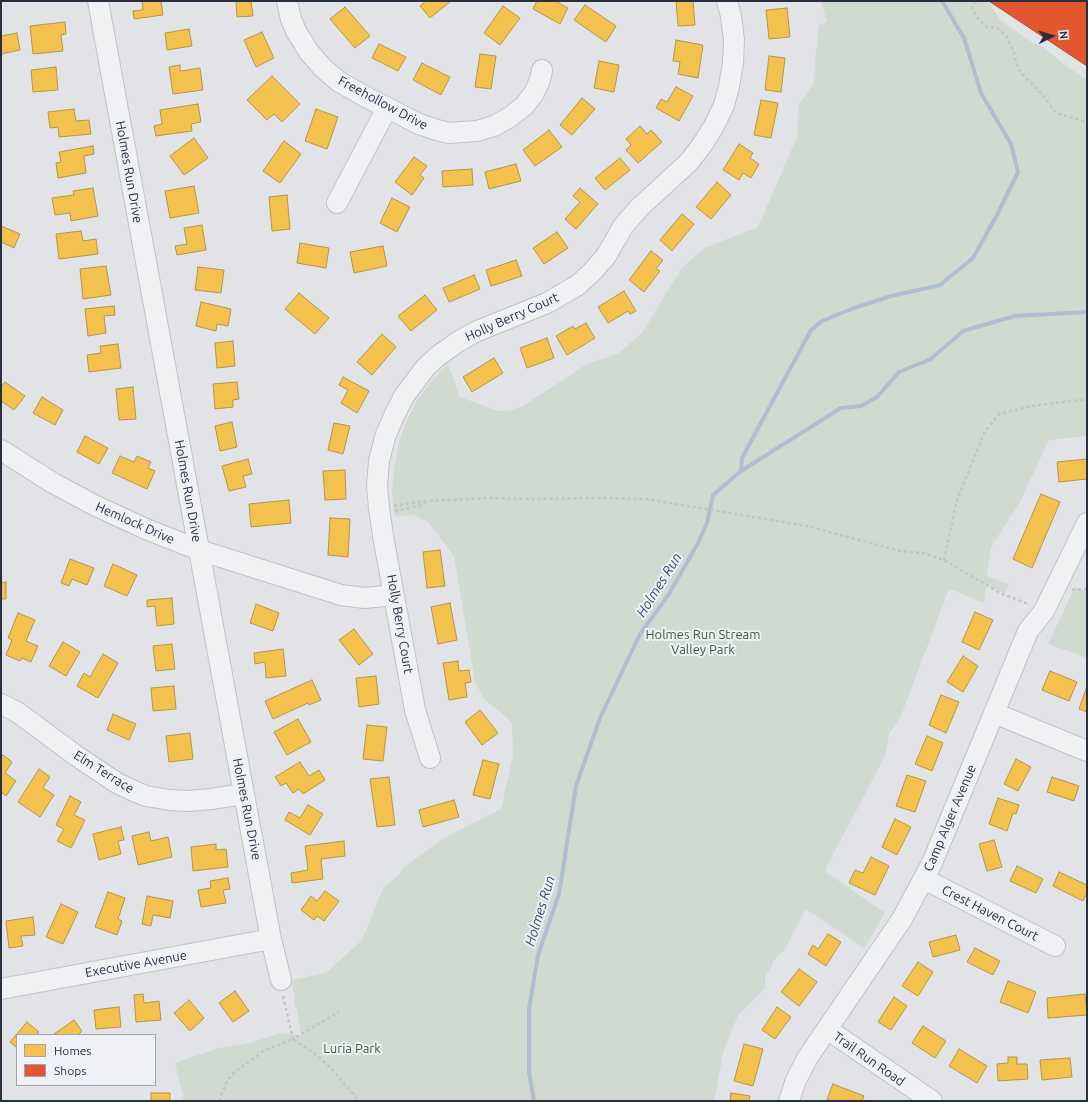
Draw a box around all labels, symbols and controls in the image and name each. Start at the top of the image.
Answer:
north arrow [1032,16,1072,56]
text: N [1058,30,1070,40]
street label: Freehollow Drive [336,73,430,133]
street label: Holmes Run Drive [112,120,146,224]
street label: Holly Berry Court [463,289,561,345]
street label: Holmes Run Drive [171,439,205,543]
street label: Hemlock Drive [93,499,177,547]
water label: Holmes Run [633,550,685,620]
street label: Holly Berry Court [384,573,416,675]
park label: Holmes Run Stream Valley Park [646,627,760,658]
street label: Elm Terrace [71,747,137,797]
street label: Holmes Run Drive [229,757,265,861]
street label: Camp Alger Avenue [920,762,980,874]
water label: Holmes Run [521,874,559,948]
street label: Crest Haven Court [939,882,1041,944]
street label: Executive Avenue [84,947,188,981]
street label: Trail Run Road [830,1029,908,1089]
legend [16,1034,156,1086]
park label: Luria Park [323,1041,381,1057]
text: Homes [54,1044,92,1057]
text: Shops [54,1064,86,1077]

